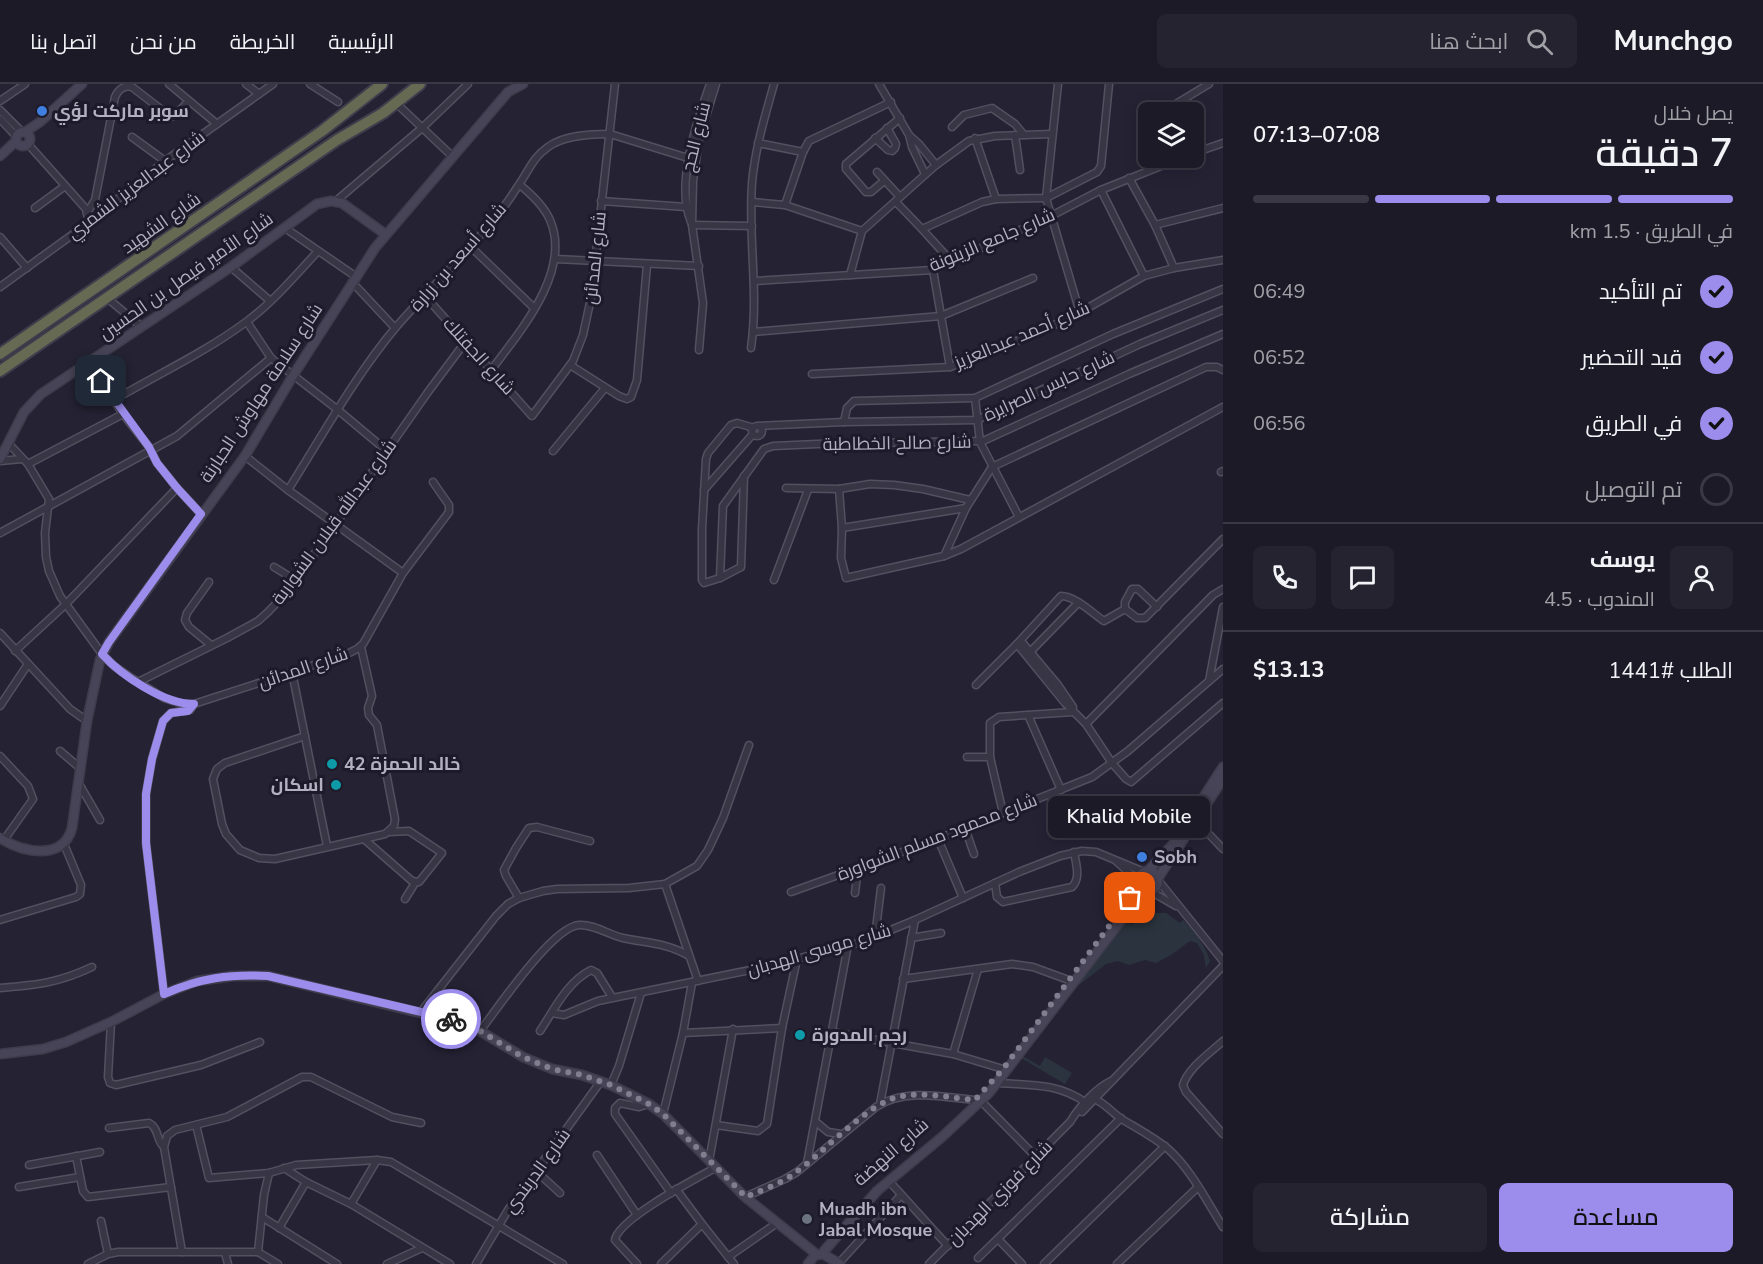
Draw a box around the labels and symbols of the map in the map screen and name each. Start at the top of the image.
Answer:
place label: سوبر ماركت لؤي [54,99,189,125]
street label: شارع الحج [676,99,716,175]
marker: سوبر ماركت لؤي [35,104,49,118]
street label: شارع عبدالعزيز الشمري [62,125,211,246]
street label: شارع الشهيد [117,187,205,259]
street label: شارع أسعد بن زرارة [404,198,512,316]
street label: شارع جامع الزيتونة [925,203,1059,277]
street label: شارع الأمير فيصل بن الحسين [94,207,278,345]
street label: شارع المدائن [578,210,612,306]
street label: شارع أحمد عبدالعزيز [950,296,1093,375]
street label: شارع سلامة مهاوش الحبارنة [194,299,328,487]
street label: شارع الجفتلك [438,312,520,400]
street label: شارع حابس الصرايرة [980,345,1118,427]
pin [75,355,126,406]
street label: شارع صالح الخطاطبة [822,430,972,456]
street label: شارع عبدالله قبلان الشواربة [266,434,402,610]
street label: شارع المدائن [255,641,351,695]
place label: خالد الحمزة 42 [344,752,460,776]
marker: خالد الحمزة 42 [325,757,339,771]
place label: اسكان [271,773,324,797]
marker: اسكان [329,778,343,792]
street label: شارع محمود مسلم الشواورة [834,788,1040,886]
callout: Khalid Mobile [1049,796,1211,838]
place label: Sobh [1154,845,1197,869]
marker: Sobh [1135,850,1149,864]
pin [1104,872,1155,923]
street label: شارع موسى الهدبان [744,918,894,982]
courier [421,989,481,1049]
place label: رجم المدورة [812,1023,907,1047]
marker: رجم المدورة [793,1028,807,1042]
street label: شارع النهضة [848,1113,934,1191]
street label: شارع الدربندي [498,1124,578,1219]
street label: شارع فوزي الهدبان [942,1135,1059,1252]
place label: Muadh ibn Jabal Mosque [818,1197,932,1242]
marker: Muadh ibn Jabal Mosque [800,1212,814,1226]

